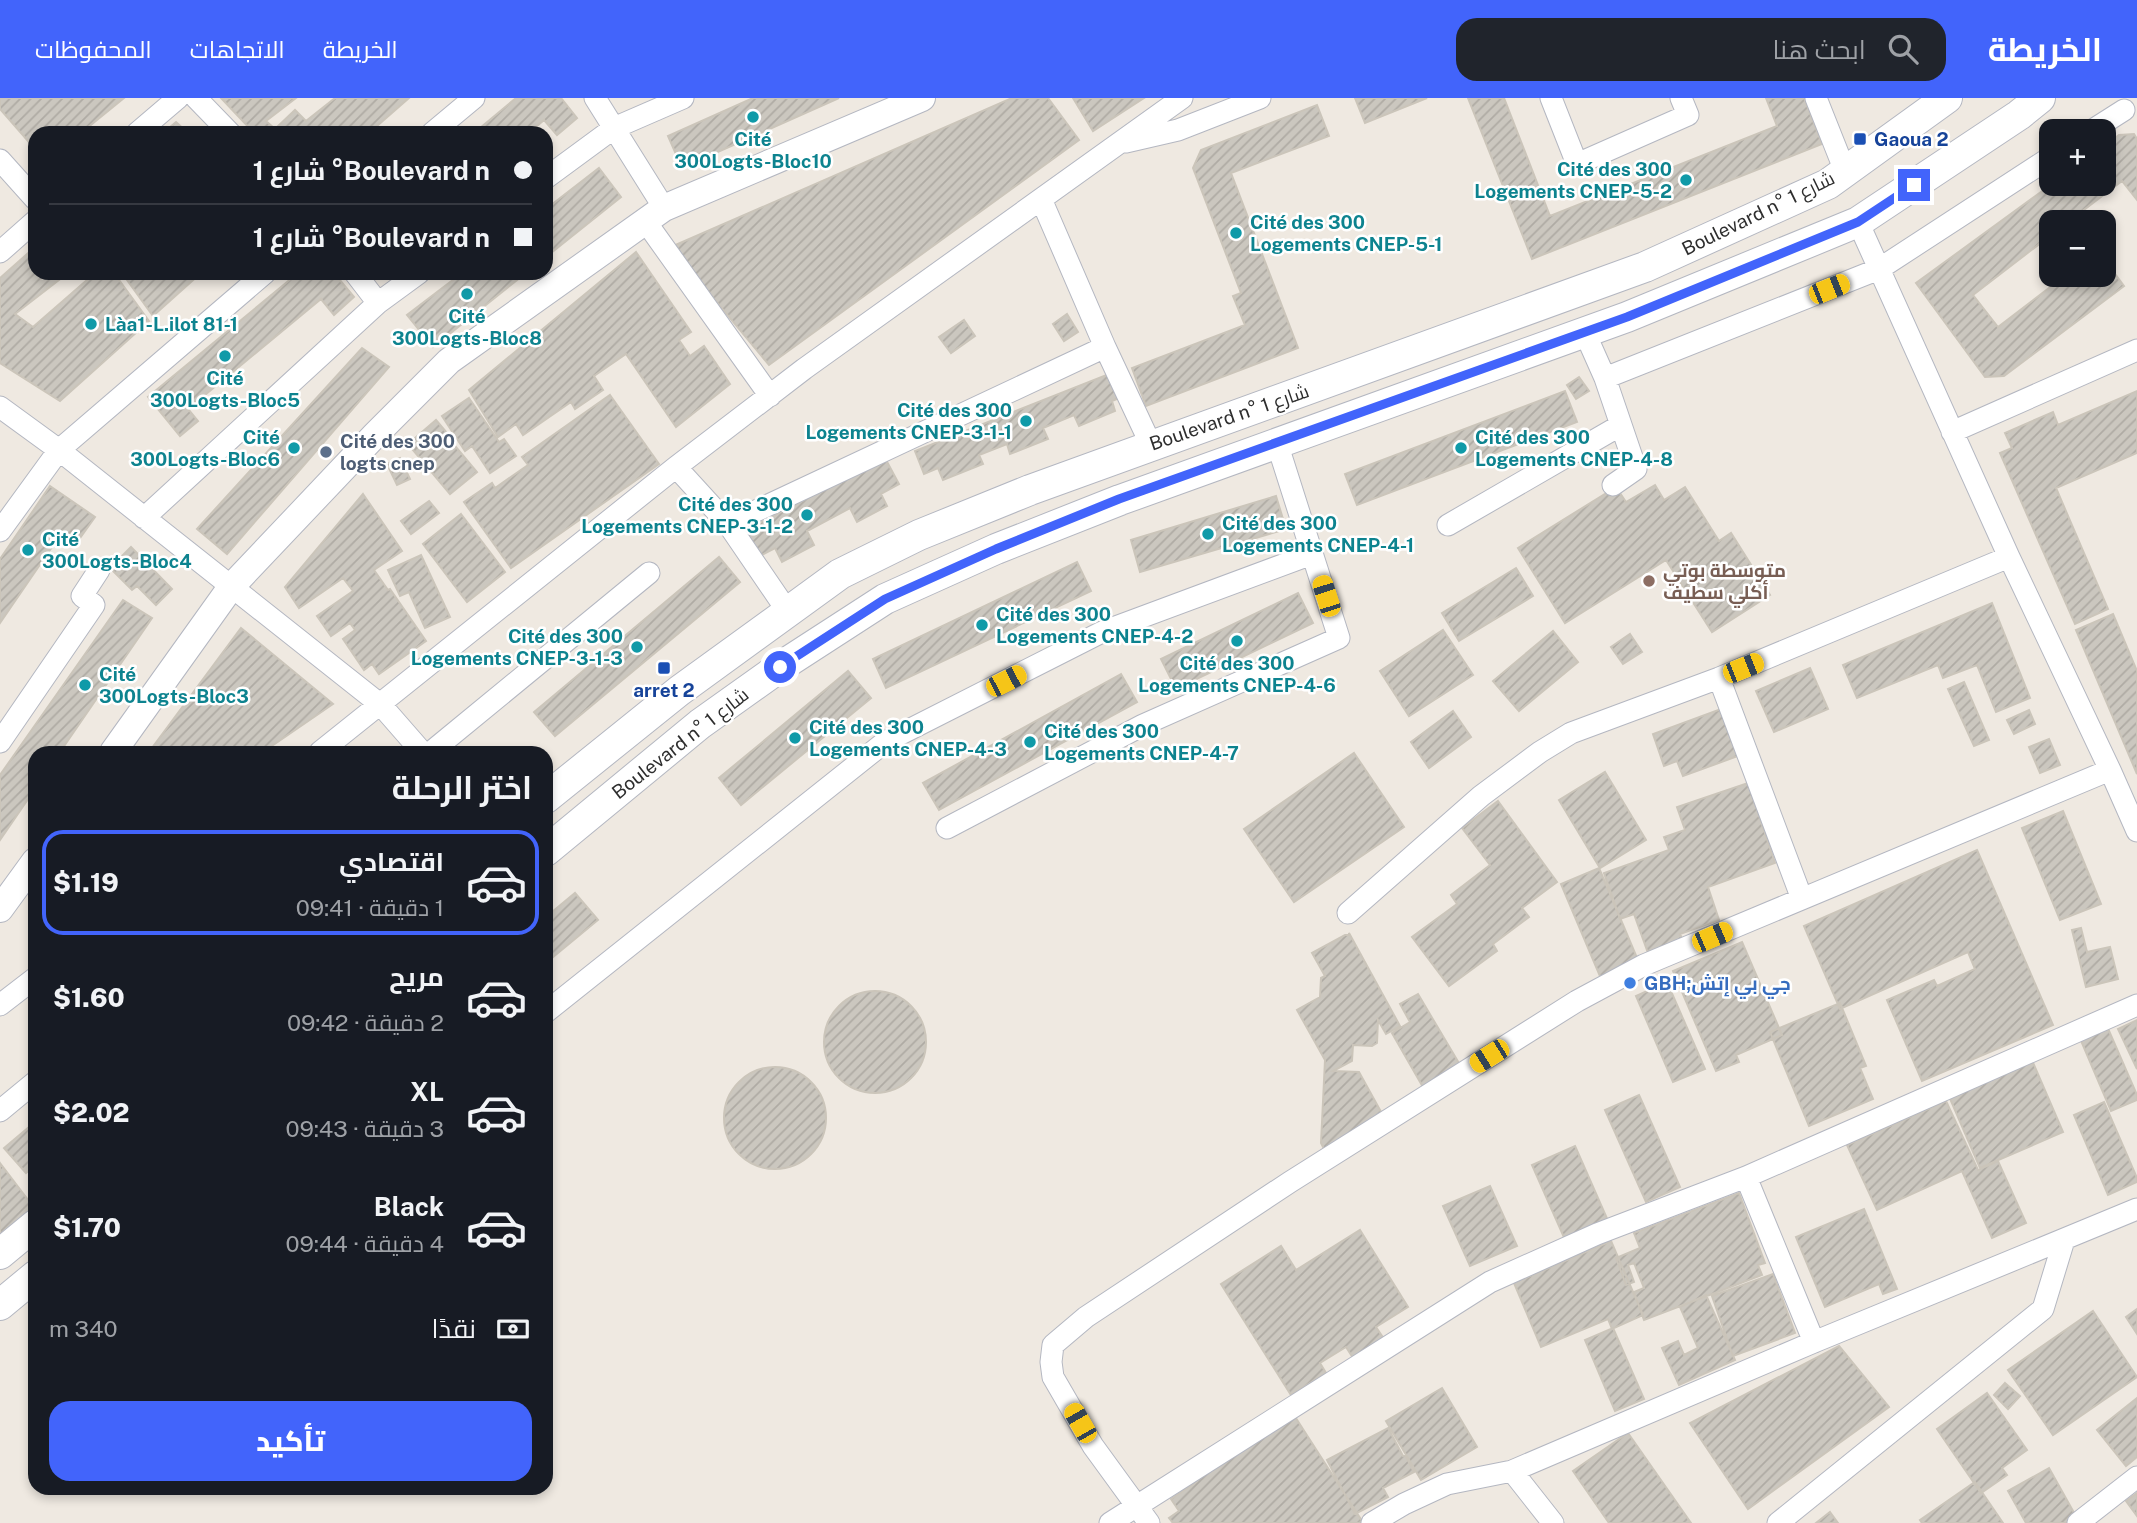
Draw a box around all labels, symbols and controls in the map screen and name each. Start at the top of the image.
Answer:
search box [1456,18,1946,81]
icon: search [1884,30,1922,68]
text: الخريطة [1988,30,2102,68]
text: ابحث هنا [1772,34,1866,65]
text: المحفوظات [35,35,152,63]
text: الاتجاهات [190,35,285,63]
text: الخريطة [323,35,398,63]
marker: Cité 300Logts-Bloc10 [745,109,761,125]
map controls [2039,119,2116,287]
button: + [2039,119,2116,196]
place label: Cité 300Logts-Bloc10 [674,128,832,172]
place label: Gaoua 2 [1874,128,1948,150]
marker: Gaoua 2 [1852,131,1868,147]
text: Boulevard n° شارع 1 [253,155,490,186]
place label: Cité des 300 Logements CNEP-5-2 [1474,158,1672,202]
street label: Boulevard n° شارع 1 [1678,166,1839,262]
route end [1898,169,1930,201]
marker: Cité des 300 Logements CNEP-5-2 [1678,172,1694,188]
button: − [2039,210,2116,287]
place label: Cité des 300 Logements CNEP-5-1 [1250,211,1442,255]
text: Boulevard n° شارع 1 [253,222,490,253]
marker: Cité des 300 Logements CNEP-5-1 [1228,225,1244,241]
car [1806,271,1853,307]
marker: Cité 300Logts-Bloc8 [459,286,475,302]
place label: Cité 300Logts-Bloc8 [392,305,542,349]
place label: Làa1-L.ilot 81-1 [105,313,238,335]
marker: Làa1-L.ilot 81-1 [83,316,99,332]
marker: Cité 300Logts-Bloc5 [217,348,233,364]
place label: Cité 300Logts-Bloc5 [150,367,300,411]
street label: Boulevard n° شارع 1 [1146,379,1313,457]
place label: Cité des 300 Logements CNEP-3-1-1 [805,399,1012,443]
marker: Cité des 300 Logements CNEP-3-1-1 [1018,413,1034,429]
place label: Cité 300Logts-Bloc6 [130,426,280,470]
place label: Cité des 300 Logements CNEP-4-8 [1475,426,1673,470]
place label: Cité des 300 logts cnep [340,430,455,474]
marker: Cité 300Logts-Bloc6 [286,440,302,456]
marker: Cité des 300 Logements CNEP-4-8 [1453,440,1469,456]
marker: Cité des 300 logts cnep [318,444,334,460]
place label: Cité des 300 Logements CNEP-3-1-2 [581,493,793,537]
marker: Cité des 300 Logements CNEP-3-1-2 [799,507,815,523]
place label: Cité des 300 Logements CNEP-4-1 [1222,512,1414,556]
marker: Cité des 300 Logements CNEP-4-1 [1200,526,1216,542]
place label: Cité 300Logts-Bloc4 [42,528,192,572]
marker: Cité 300Logts-Bloc4 [20,542,36,558]
place label: متوسطة بوتي أكلي سطيف [1663,559,1786,608]
car [1310,573,1343,619]
marker: متوسطة بوتي أكلي سطيف [1641,573,1657,589]
place label: Cité des 300 Logements CNEP-4-2 [996,603,1193,647]
marker: Cité des 300 Logements CNEP-4-2 [974,617,990,633]
place label: Cité des 300 Logements CNEP-3-1-3 [411,625,623,669]
marker: Cité des 300 Logements CNEP-4-6 [1229,633,1245,649]
marker: Cité des 300 Logements CNEP-3-1-3 [629,639,645,655]
car [1720,650,1767,686]
route start [764,651,796,683]
place label: Cité des 300 Logements CNEP-4-6 [1138,652,1336,696]
marker: arret 2 [656,660,672,676]
car [983,662,1030,700]
place label: Cité 300Logts-Bloc3 [99,663,249,707]
marker: Cité 300Logts-Bloc3 [77,677,93,693]
place label: arret 2 [633,679,695,701]
street label: Boulevard n° شارع 1 [607,683,754,805]
place label: Cité des 300 Logements CNEP-4-3 [809,716,1007,760]
place label: Cité des 300 Logements CNEP-4-7 [1044,720,1239,764]
marker: Cité des 300 Logements CNEP-4-3 [787,730,803,746]
marker: Cité des 300 Logements CNEP-4-7 [1022,734,1038,750]
text: اختر الرحلة [392,769,532,806]
text: اقتصادي [339,846,444,877]
icon: car [465,851,528,914]
text: $1.19 [53,867,119,898]
text: 1 دقيقة · 09:41 [296,894,444,921]
car [1689,919,1736,955]
text: مريح [389,961,444,992]
icon: car [465,966,528,1029]
place label: GBH;جي بي إتش [1644,972,1791,999]
marker: GBH;جي بي إتش [1622,975,1638,991]
text: $1.60 [53,982,125,1013]
text: 2 دقيقة · 09:42 [287,1009,444,1036]
car [1466,1036,1513,1076]
text: XL [410,1076,444,1107]
icon: car [465,1081,528,1144]
text: $2.02 [53,1097,130,1128]
text: 3 دقيقة · 09:43 [286,1115,444,1142]
text: Black [374,1191,444,1222]
icon: car [465,1196,528,1259]
text: $1.70 [53,1212,121,1243]
text: 4 دقيقة · 09:44 [286,1230,444,1257]
icon: cash [494,1310,532,1348]
text: نقدًا [432,1313,476,1344]
text: 340 m [49,1315,117,1342]
car [1061,1400,1100,1446]
button: تأكيد [49,1401,532,1481]

